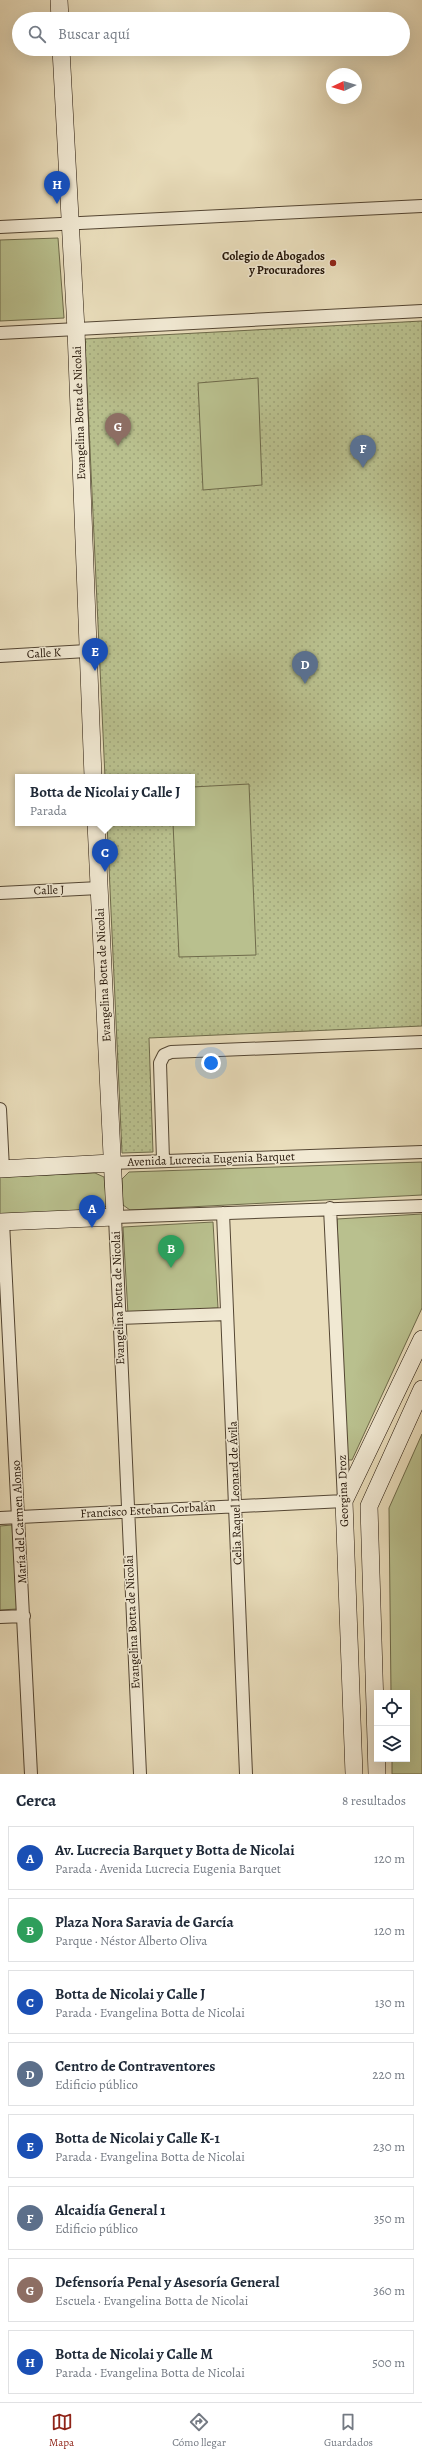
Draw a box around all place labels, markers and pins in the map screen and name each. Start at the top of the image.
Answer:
pin: H [44,171,70,204]
place label: Colegio de Abogados y Procuradores [222,248,325,278]
marker: Colegio de Abogados y Procuradores [328,258,338,268]
pin: G [105,413,131,446]
pin: F [350,435,376,468]
pin: E [82,638,108,671]
pin: D [292,651,318,684]
pin: C [92,839,118,872]
pin: A [79,1195,105,1228]
pin: B [158,1235,184,1268]

